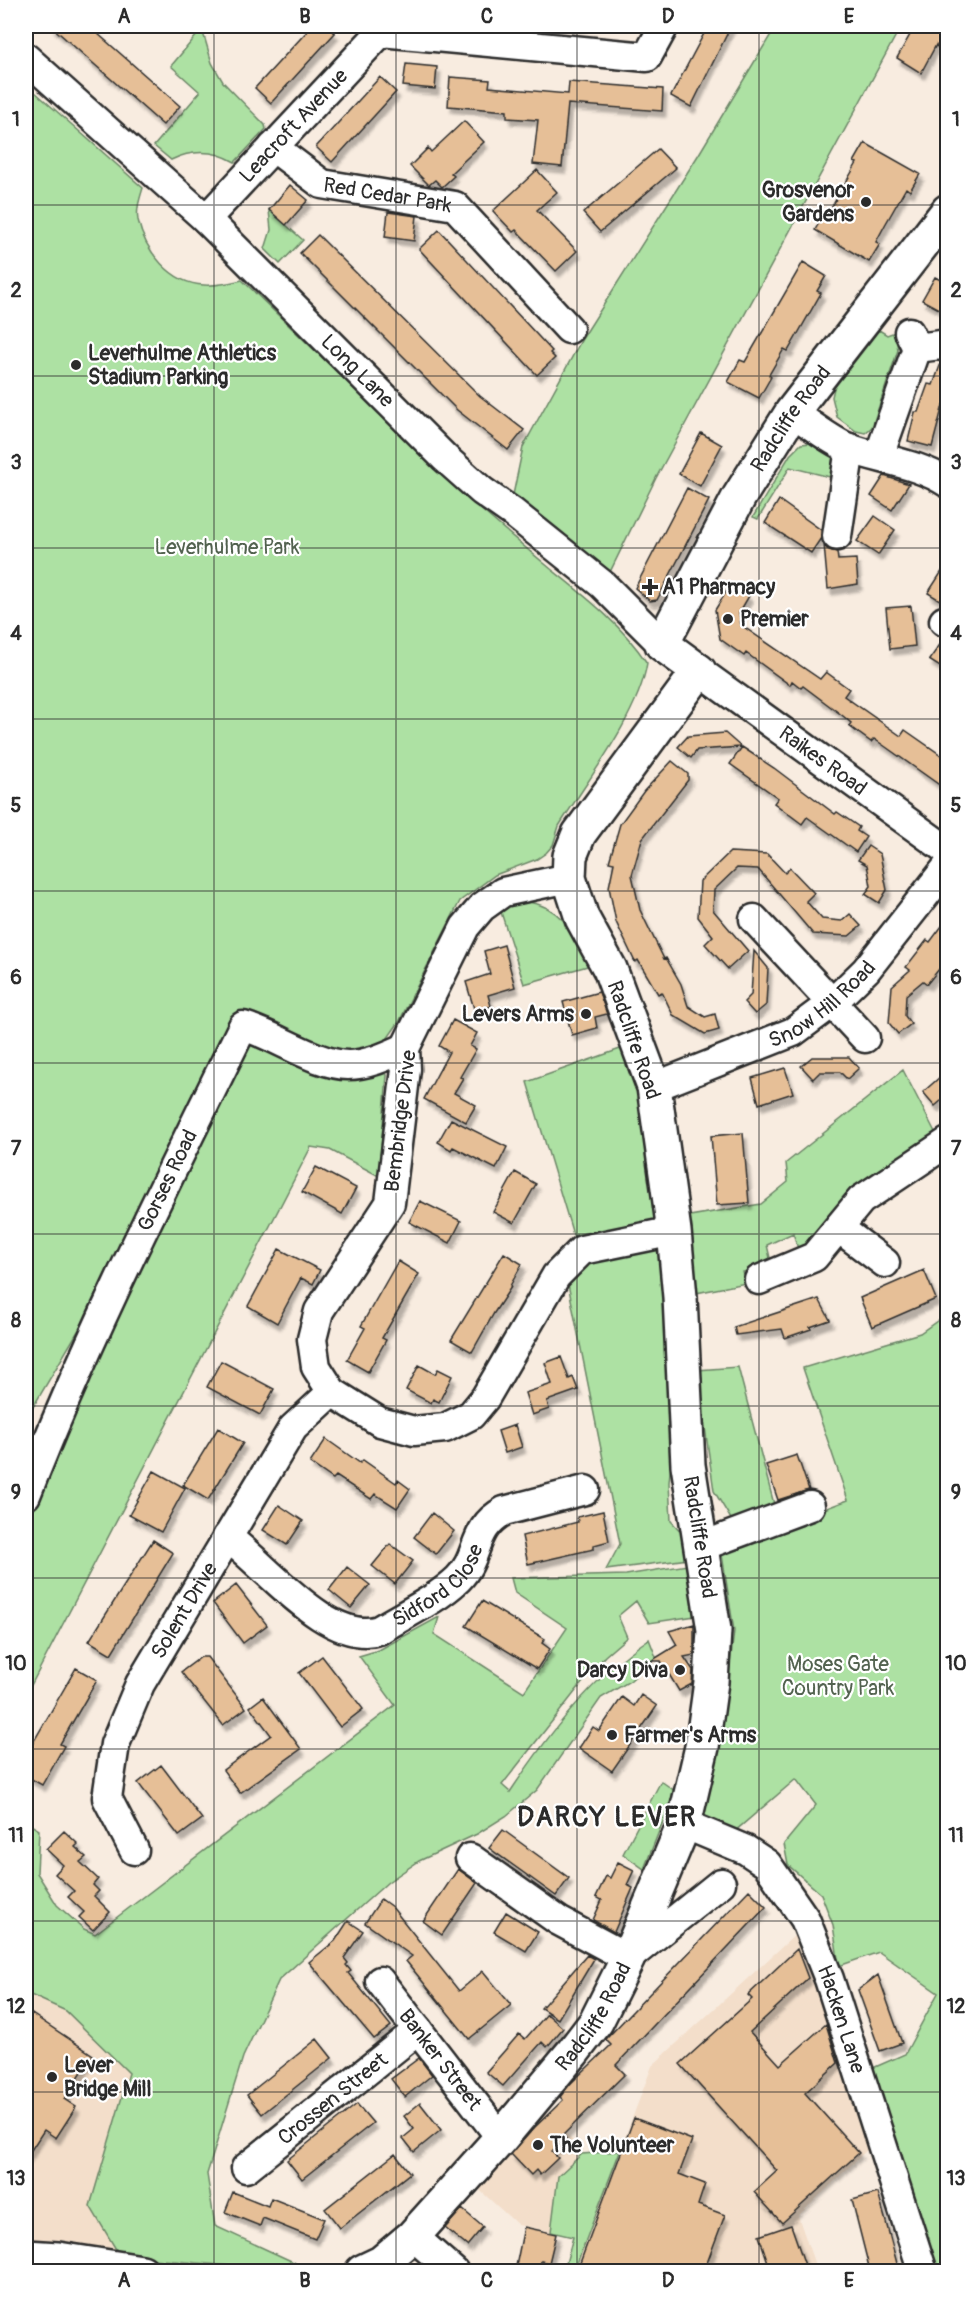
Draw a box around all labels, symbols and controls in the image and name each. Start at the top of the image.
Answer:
text: A [118,4,131,29]
text: B [299,4,311,29]
text: C [481,4,493,29]
text: D [662,4,675,29]
text: E [844,4,855,29]
street label: Leacroft Avenue [234,62,354,189]
text: 1 [12,107,20,132]
text: 1 [952,107,960,132]
street label: Red Cedar Park [321,171,454,219]
place label: Grosvenor Gardens [762,177,855,228]
marker: Grosvenor Gardens [859,195,873,209]
text: 2 [10,278,22,303]
text: 2 [950,278,962,303]
street label: Long Lane [315,329,400,414]
place label: Leverhulme Athletics Stadium Parking [88,340,277,391]
marker: Leverhulme Athletics Stadium Parking [69,358,83,372]
street label: Radcliffe Road [745,360,837,477]
text: 3 [10,450,22,475]
text: 3 [950,450,962,475]
park label: Leverhulme Park [154,534,300,561]
place label: A1 Pharmacy [662,574,775,601]
marker: A1 Pharmacy [643,580,657,594]
place label: Premier [740,606,809,633]
marker: Premier [721,612,735,626]
text: 4 [10,621,22,646]
text: 4 [950,621,962,646]
street label: Raikes Road [773,720,872,802]
text: 5 [11,793,22,818]
text: 5 [951,793,962,818]
street label: Snow Hill Road [765,955,882,1054]
text: 6 [10,965,22,990]
text: 6 [950,965,962,990]
street label: Radcliffe Road [601,977,666,1103]
place label: Levers Arms [462,1001,575,1028]
marker: Levers Arms [579,1007,593,1021]
street label: Bembridge Drive [378,1048,423,1194]
street label: Gorses Road [131,1125,204,1236]
text: 7 [11,1136,22,1161]
text: 7 [951,1136,962,1161]
text: 8 [11,1308,21,1333]
text: 8 [951,1308,961,1333]
street label: Radcliffe Road [676,1474,723,1600]
text: 9 [11,1480,21,1505]
text: 9 [951,1480,961,1505]
street label: Sidford Close [388,1540,490,1633]
street label: Solent Drive [145,1557,224,1664]
text: 10 [5,1651,27,1676]
park label: Moses Gate Country Park [782,1651,895,1702]
text: 10 [945,1651,967,1676]
place label: Darcy Diva [577,1657,668,1684]
marker: Darcy Diva [673,1663,687,1677]
place label: Farmer's Arms [624,1722,757,1749]
marker: Farmer's Arms [605,1728,619,1742]
district label: DARCY LEVER [517,1801,697,1834]
text: 11 [8,1823,24,1848]
text: 11 [948,1823,964,1848]
street label: Radcliffe Road [550,1958,638,2077]
street label: Hacken Lane [811,1961,872,2077]
text: 12 [7,1994,26,2019]
text: 12 [947,1994,966,2019]
street label: Banker Street [392,2004,488,2116]
street label: Crossen Street [272,2046,394,2151]
place label: Lever Bridge Mill [64,2052,152,2103]
marker: Lever Bridge Mill [45,2070,59,2084]
place label: The Volunteer [549,2132,675,2159]
marker: The Volunteer [531,2138,545,2152]
text: 13 [7,2166,25,2191]
text: 13 [947,2166,965,2191]
text: A [118,2268,131,2293]
text: B [299,2268,311,2293]
text: C [481,2268,493,2293]
text: D [662,2268,675,2293]
text: E [844,2268,855,2293]

